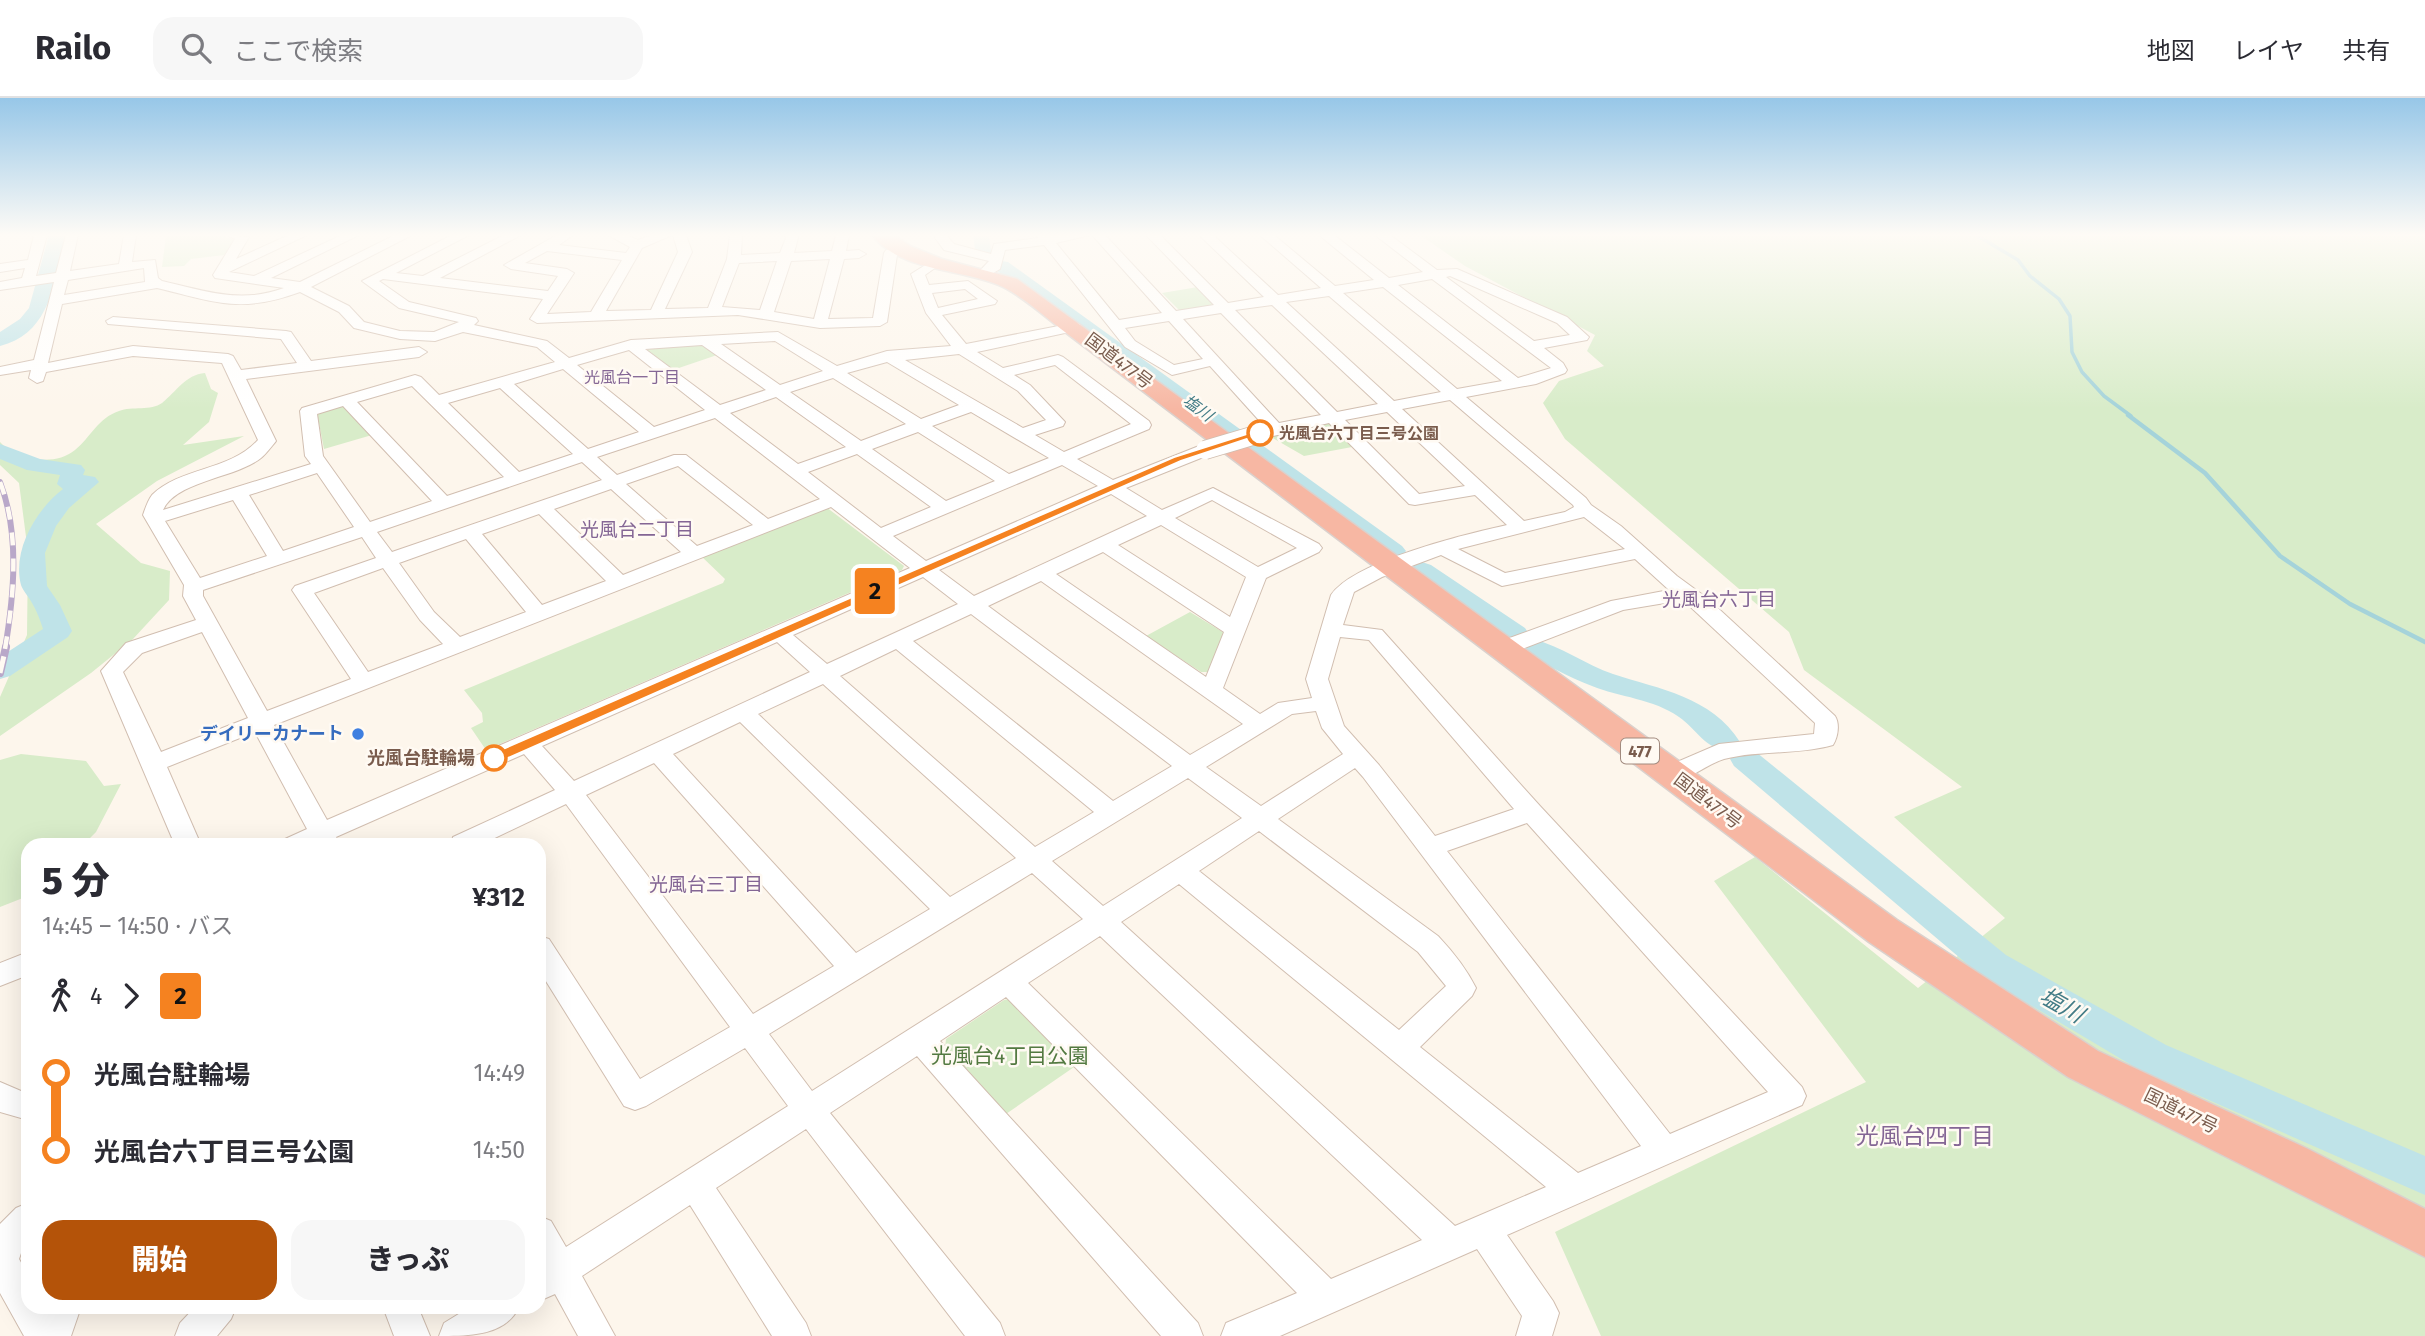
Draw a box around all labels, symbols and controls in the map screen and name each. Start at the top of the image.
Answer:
search box [153,17,643,80]
text: Railo [35,28,111,68]
icon: search [177,29,215,67]
text: ここで検索 [233,36,363,67]
text: 地図 [2147,37,2195,65]
text: レイヤ [2233,37,2304,65]
text: 共有 [2342,37,2390,65]
street label: 国道477号 [1081,328,1157,394]
district label: 光風台一丁目 [584,368,680,387]
water label: 塩川 [1179,391,1218,426]
marker: 光風台六丁目三号公園 [1247,420,1273,446]
place label: 光風台六丁目三号公園 [1279,424,1439,443]
district label: 光風台二丁目 [580,518,694,541]
line badge: 2 [852,568,898,614]
text: 2 [869,577,881,605]
district label: 光風台六丁目 [1662,588,1776,611]
place label: デイリーカナート [200,723,344,745]
marker: デイリーカナート [350,726,366,742]
road number: 477 [1621,738,1659,764]
marker: 光風台駐輪場 [481,745,507,771]
place label: 光風台駐輪場 [367,747,475,769]
street label: 国道477号 [1670,768,1746,834]
text: 5 分 [42,858,109,904]
district label: 光風台三丁目 [649,873,763,896]
text: ¥312 [472,882,525,913]
text: 14:45 – 14:50 · バス [42,912,233,940]
icon: walk [42,977,80,1015]
icon: forward [112,977,150,1015]
water label: 塩川 [2035,981,2092,1030]
text: 4 [90,982,102,1010]
text: 2 [174,982,187,1010]
park label: 光風台4丁目公園 [931,1043,1089,1069]
text: 14:49 [474,1059,525,1087]
text: 光風台駐輪場 [94,1060,250,1091]
street label: 国道477号 [2141,1084,2221,1138]
district label: 光風台四丁目 [1856,1122,1994,1150]
text: 14:50 [473,1136,525,1164]
text: 光風台六丁目三号公園 [94,1137,354,1168]
button: 開始 [42,1220,277,1300]
button: きっぷ [291,1220,525,1300]

